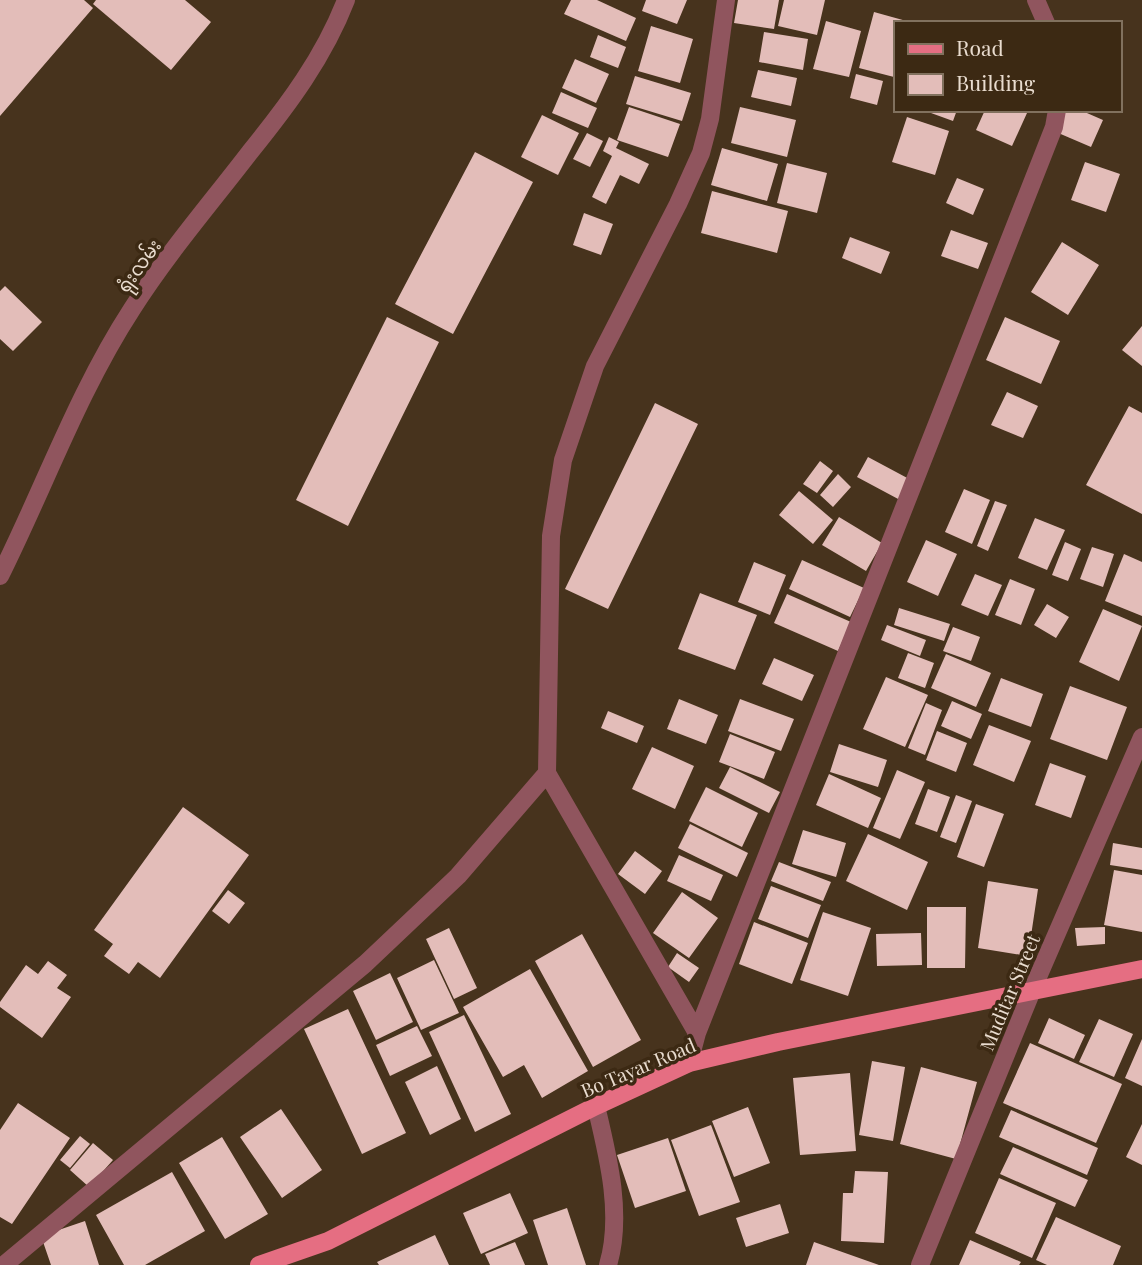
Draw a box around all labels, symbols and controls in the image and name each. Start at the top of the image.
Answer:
legend [894,21,1121,112]
text: Road [956,33,1004,61]
text: Building [956,68,1035,96]
street label: ရုံးလမ်း [110,233,170,300]
street label: Muditar Street [973,930,1045,1054]
street label: Bo Tayar Road [577,1031,699,1103]

